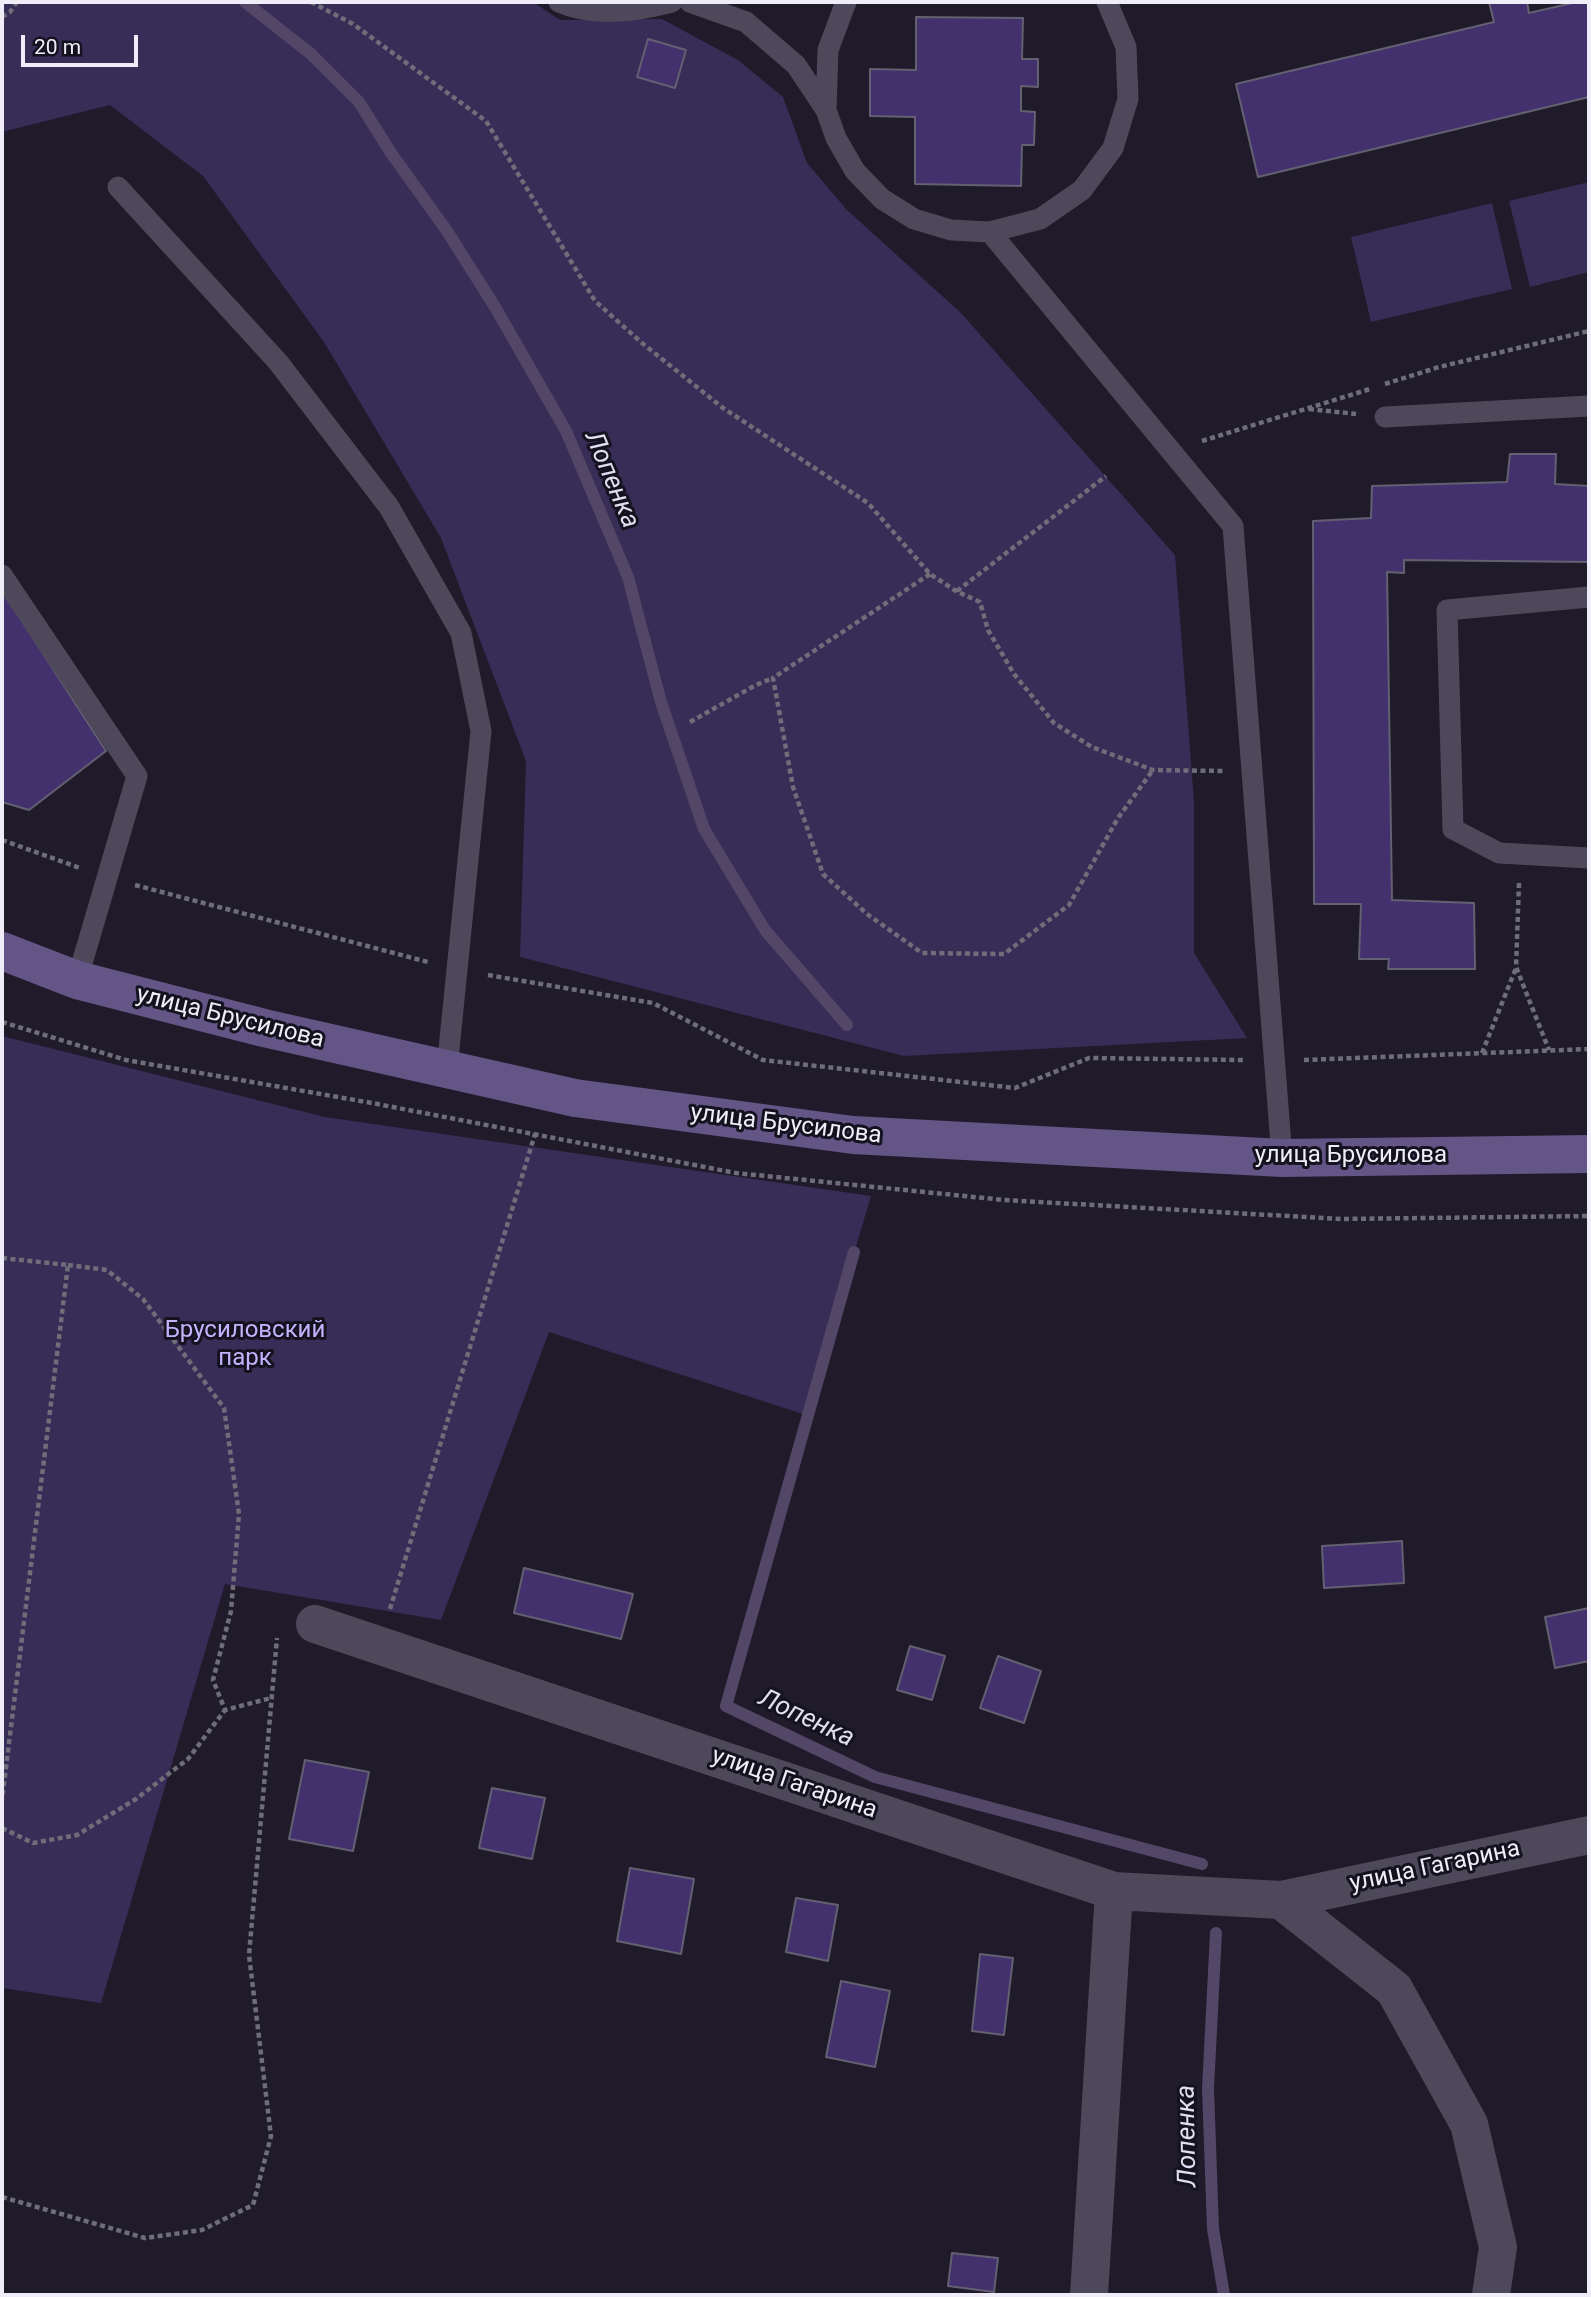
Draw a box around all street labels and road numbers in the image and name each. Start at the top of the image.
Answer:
street label: улица Брусилова [133,981,327,1055]
street label: улица Брусилова [689,1099,883,1151]
street label: улица Брусилова [1255,1142,1447,1170]
street label: улица Гагарина [707,1742,881,1826]
street label: улица Гагарина [1347,1835,1523,1899]

